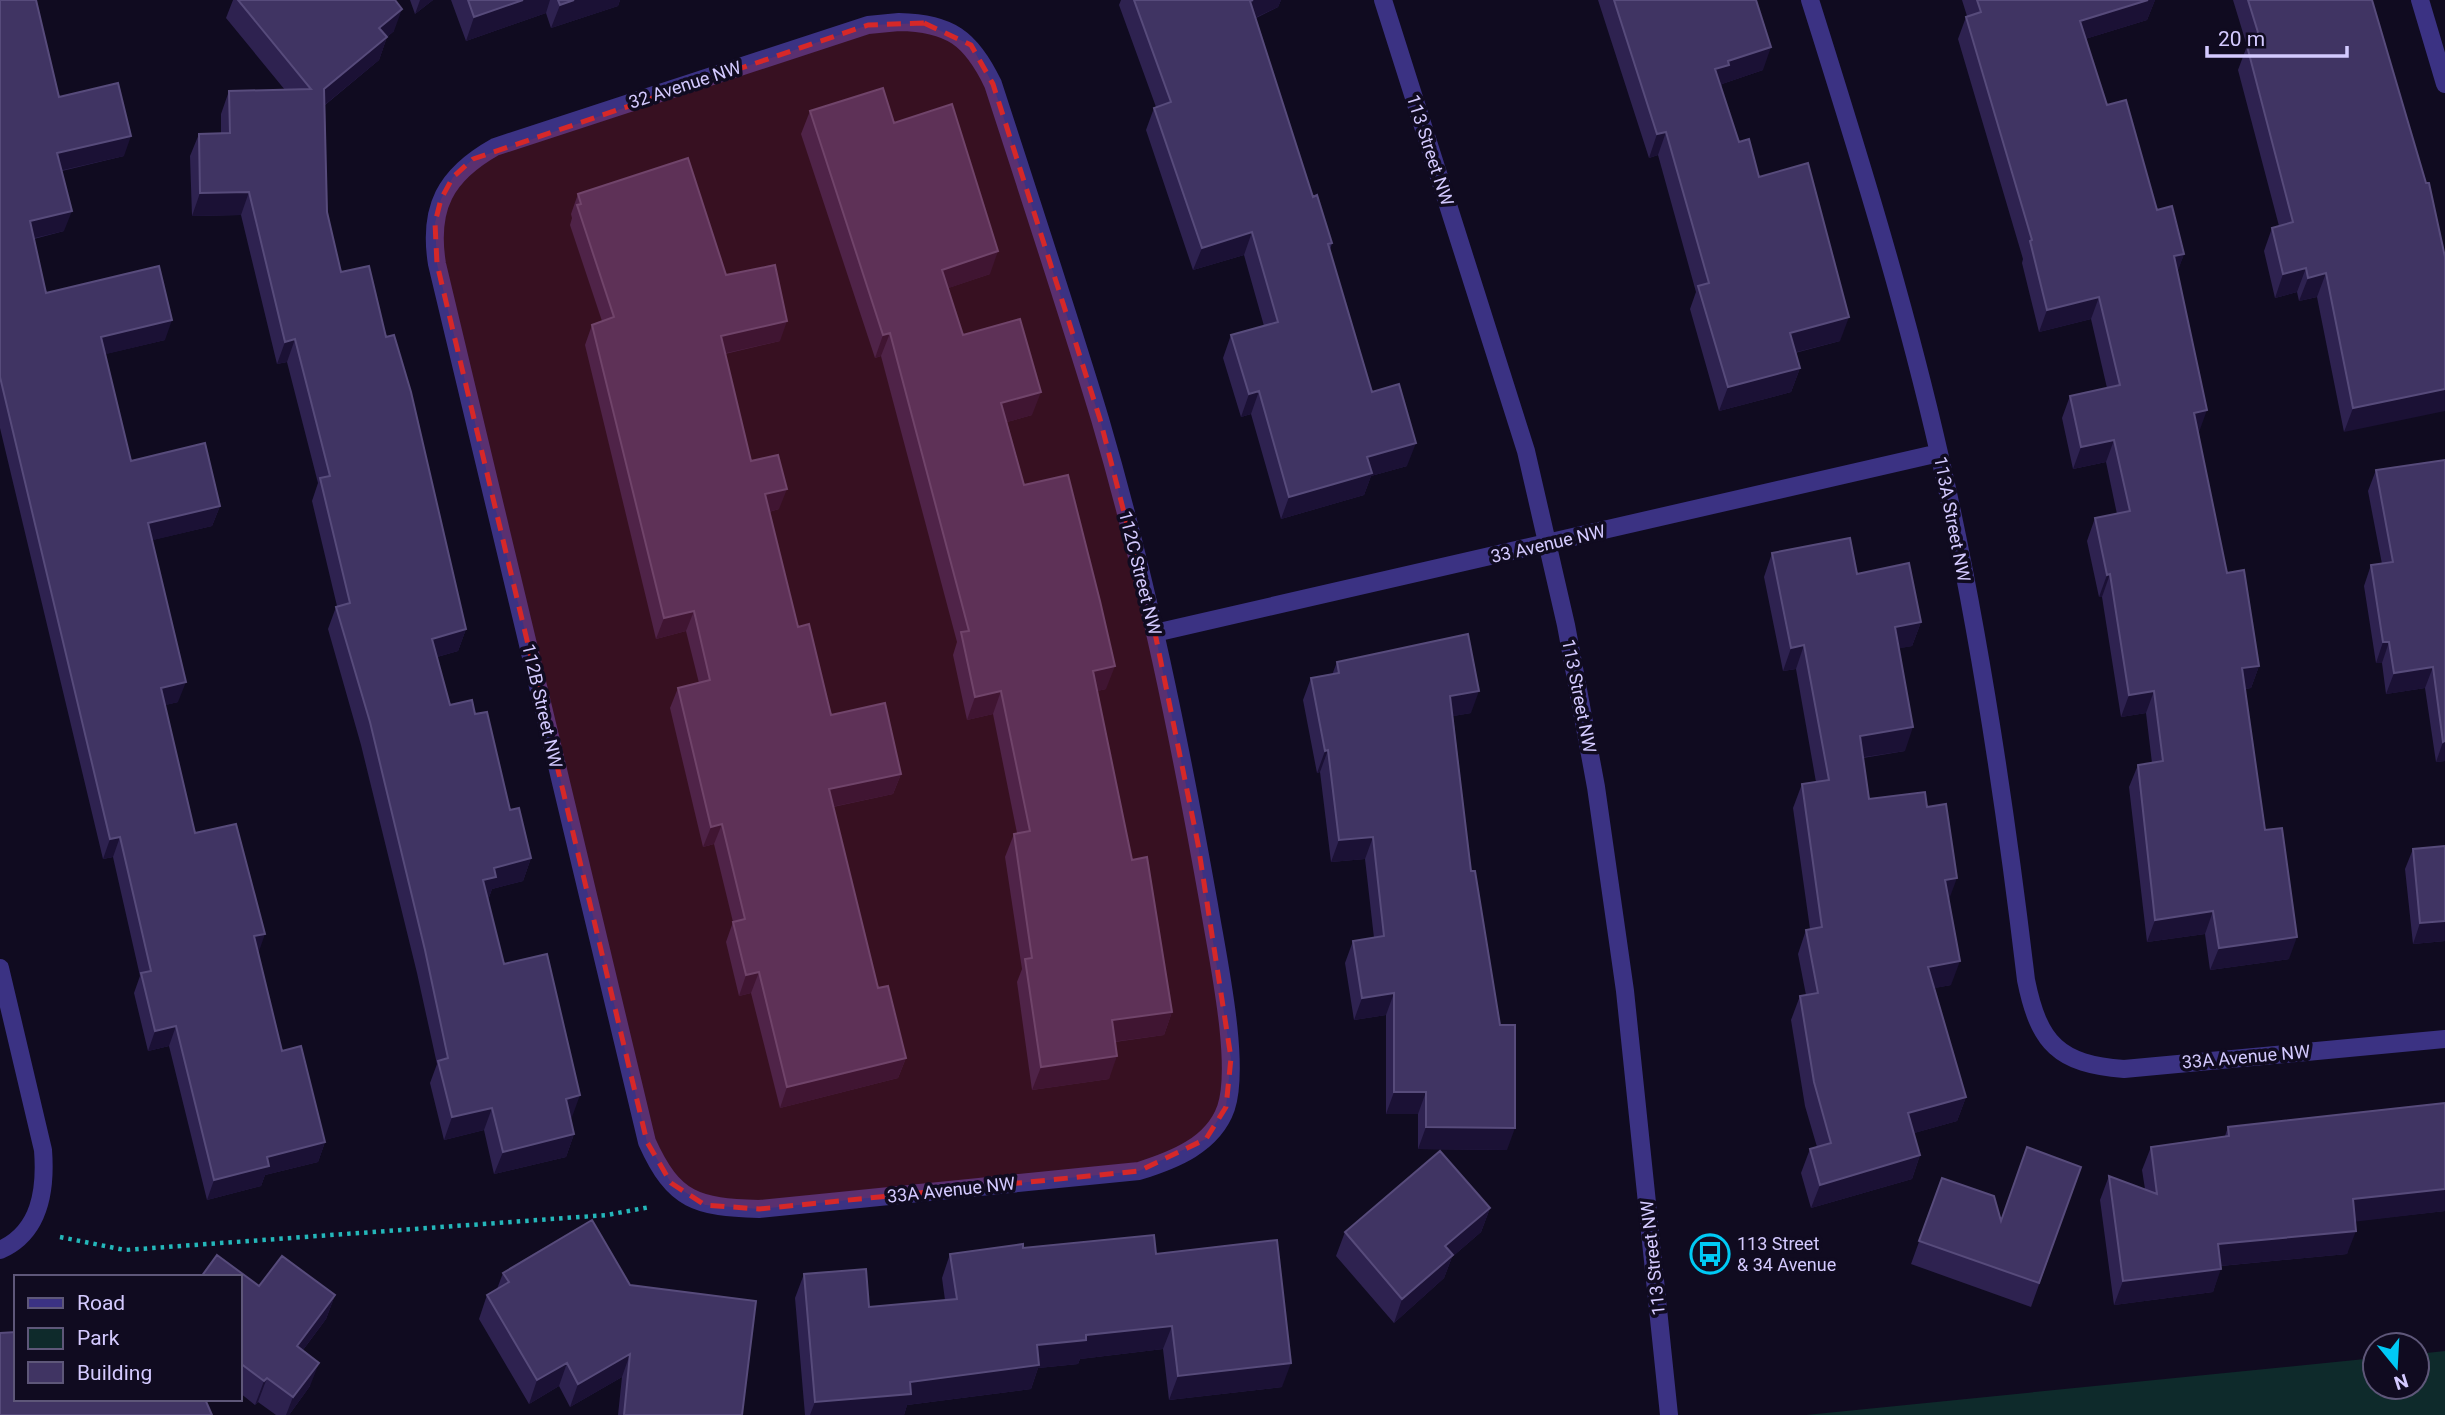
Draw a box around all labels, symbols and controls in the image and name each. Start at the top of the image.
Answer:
scale bar [2207,14,2347,58]
text: 20 m [2218,27,2265,51]
street label: 32 Avenue NW [626,56,744,113]
street label: 113 Street NW [1403,92,1458,208]
street label: 113A Street NW [1930,454,1975,583]
street label: 112C Street NW [1115,509,1166,637]
street label: 33 Avenue NW [1489,520,1607,567]
street label: 113 Street NW [1558,637,1601,755]
street label: 112B Street NW [518,642,567,770]
street label: 33A Avenue NW [2181,1040,2311,1073]
street label: 33A Avenue NW [886,1172,1016,1207]
street label: 113 Street NW [1636,1199,1669,1317]
bus stop icon: 113 Street & 34 Avenue [1689,1233,1731,1275]
place label: 113 Street & 34 Avenue [1737,1233,1836,1275]
legend [14,1275,242,1401]
text: Road [77,1291,125,1315]
text: Park [77,1326,120,1350]
north arrow [2361,1331,2431,1401]
text: Building [77,1361,152,1385]
text: N [2391,1369,2411,1395]

